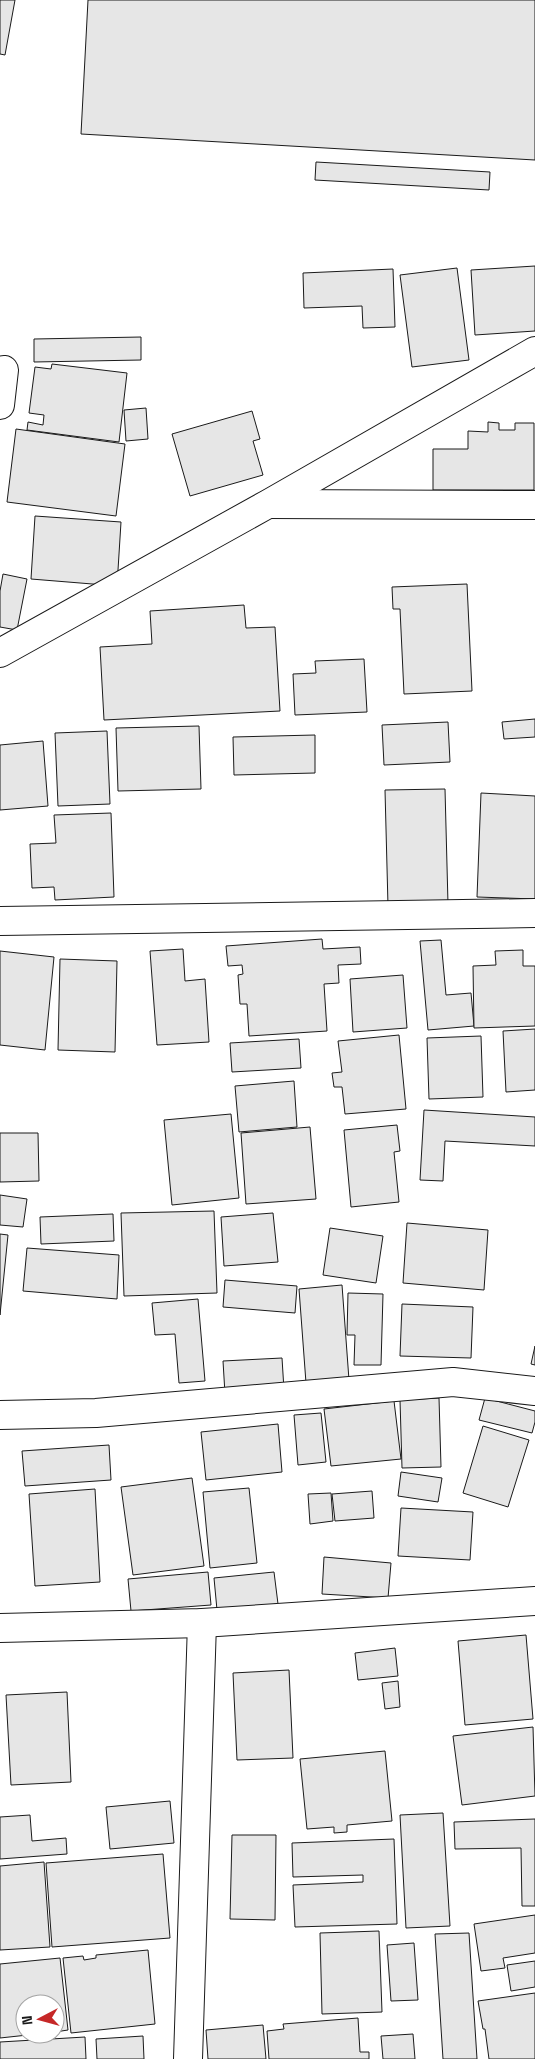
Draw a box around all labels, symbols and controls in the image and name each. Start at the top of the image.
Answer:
north arrow [15,1994,65,2044]
text: N [18,2015,37,2026]

